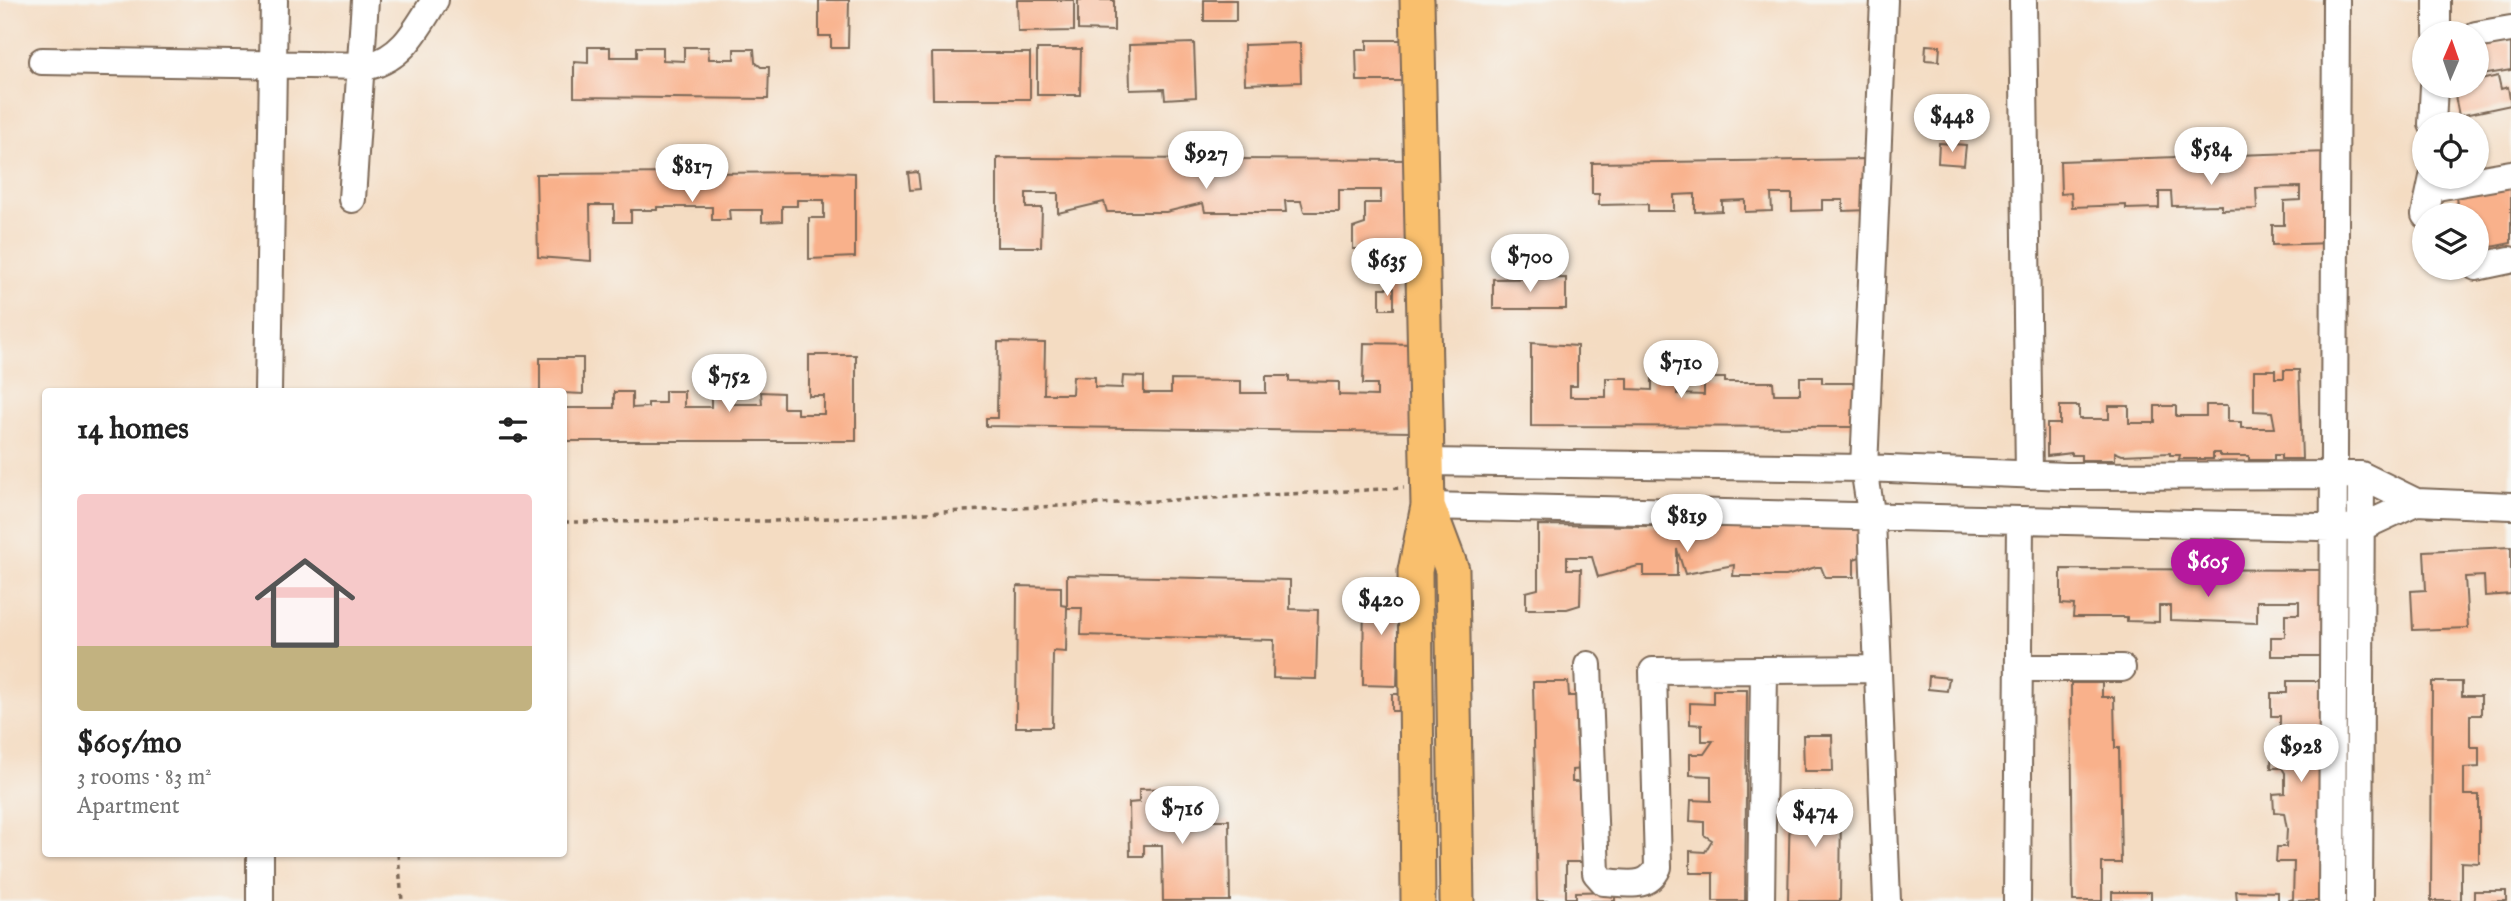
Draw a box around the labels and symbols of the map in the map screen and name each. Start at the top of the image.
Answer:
north arrow [2412,21,2488,98]
pin: $448 [1911,94,1993,154]
pin: $584 [2170,128,2252,187]
pin: $927 [1165,132,1247,191]
pin: $817 [651,144,733,204]
pin: $700 [1489,234,1571,294]
pin: $635 [1346,238,1428,298]
pin: $710 [1640,340,1722,400]
pin: $752 [688,354,770,414]
pin: $819 [1646,494,1728,554]
pin: $605 [2167,540,2249,599]
pin: $420 [1340,578,1422,637]
pin: $928 [2260,724,2342,784]
pin: $716 [1141,786,1223,846]
pin: $474 [1774,790,1856,849]

